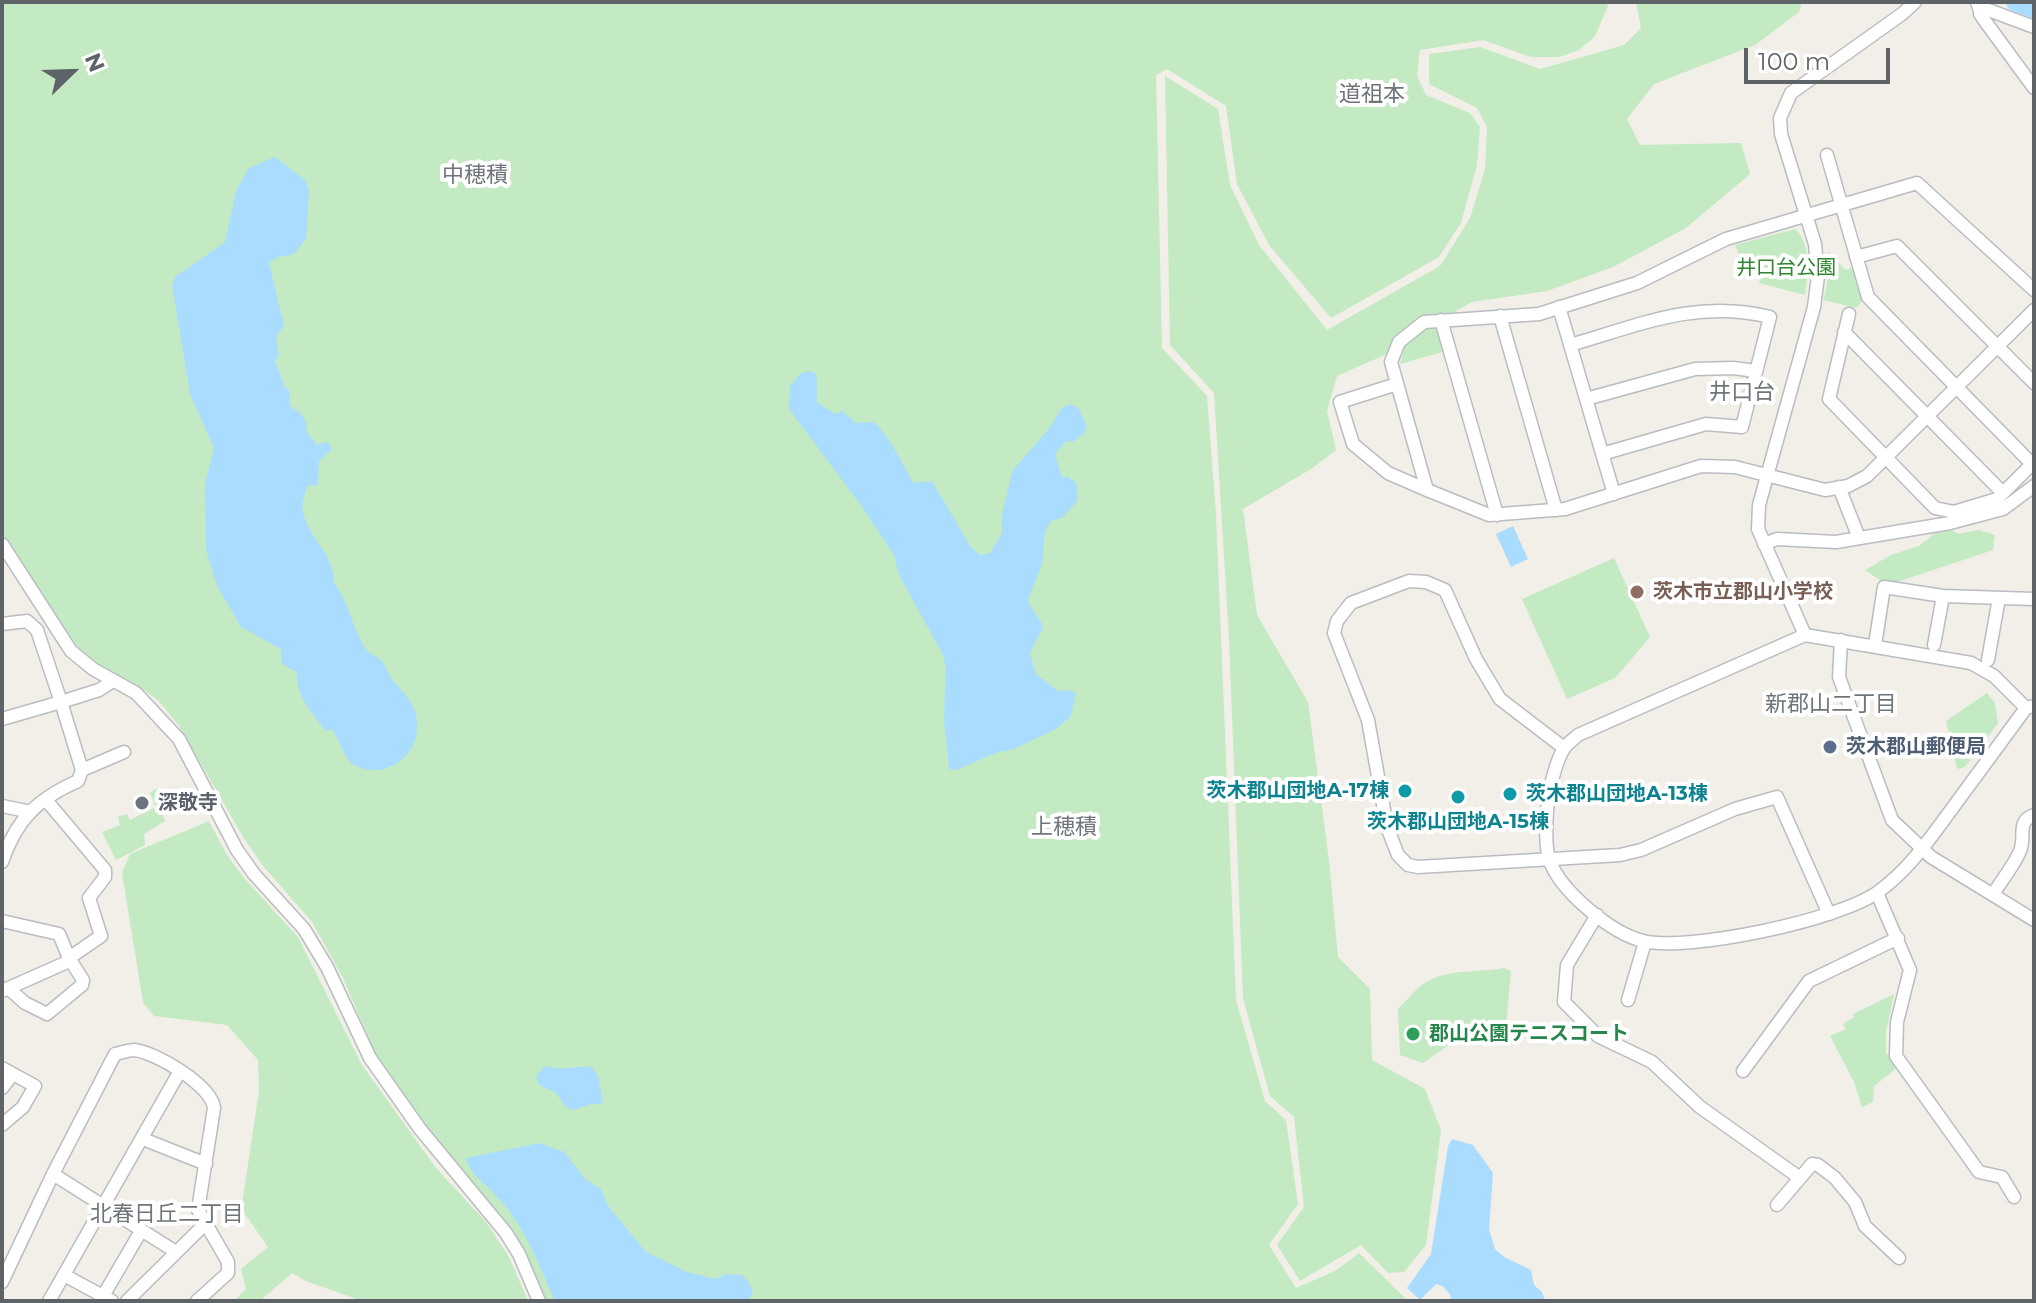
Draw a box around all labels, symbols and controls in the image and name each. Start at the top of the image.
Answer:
north arrow [32,32,112,112]
scale bar [1748,32,1894,82]
text: 100 m [1758,47,1830,76]
text: N [79,49,110,76]
district label: 道祖本 [1339,82,1405,108]
district label: 中穂積 [442,163,508,189]
park label: 井口台公園 [1736,256,1836,280]
district label: 井口台 [1709,380,1775,406]
place label: 茨木市立郡山小学校 [1653,580,1833,604]
marker: 茨木市立郡山小学校 [1628,583,1646,601]
district label: 新郡山二丁目 [1765,692,1897,718]
place label: 茨木郡山郵便局 [1846,735,1986,759]
marker: 茨木郡山郵便局 [1821,738,1839,756]
place label: 茨木郡山団地A-17棟 [1207,779,1389,803]
marker: 茨木郡山団地A-17棟 [1396,782,1414,800]
place label: 茨木郡山団地A-13棟 [1526,782,1708,806]
marker: 茨木郡山団地A-13棟 [1501,785,1519,803]
marker: 茨木郡山団地A-15棟 [1449,788,1467,806]
place label: 深敬寺 [158,791,218,815]
marker: 深敬寺 [133,794,151,812]
place label: 茨木郡山団地A-15棟 [1367,810,1549,834]
district label: 上穂積 [1031,815,1097,841]
place label: 郡山公園テニスコート [1429,1022,1629,1046]
marker: 郡山公園テニスコート [1404,1025,1422,1043]
district label: 北春日丘二丁目 [90,1202,244,1228]

